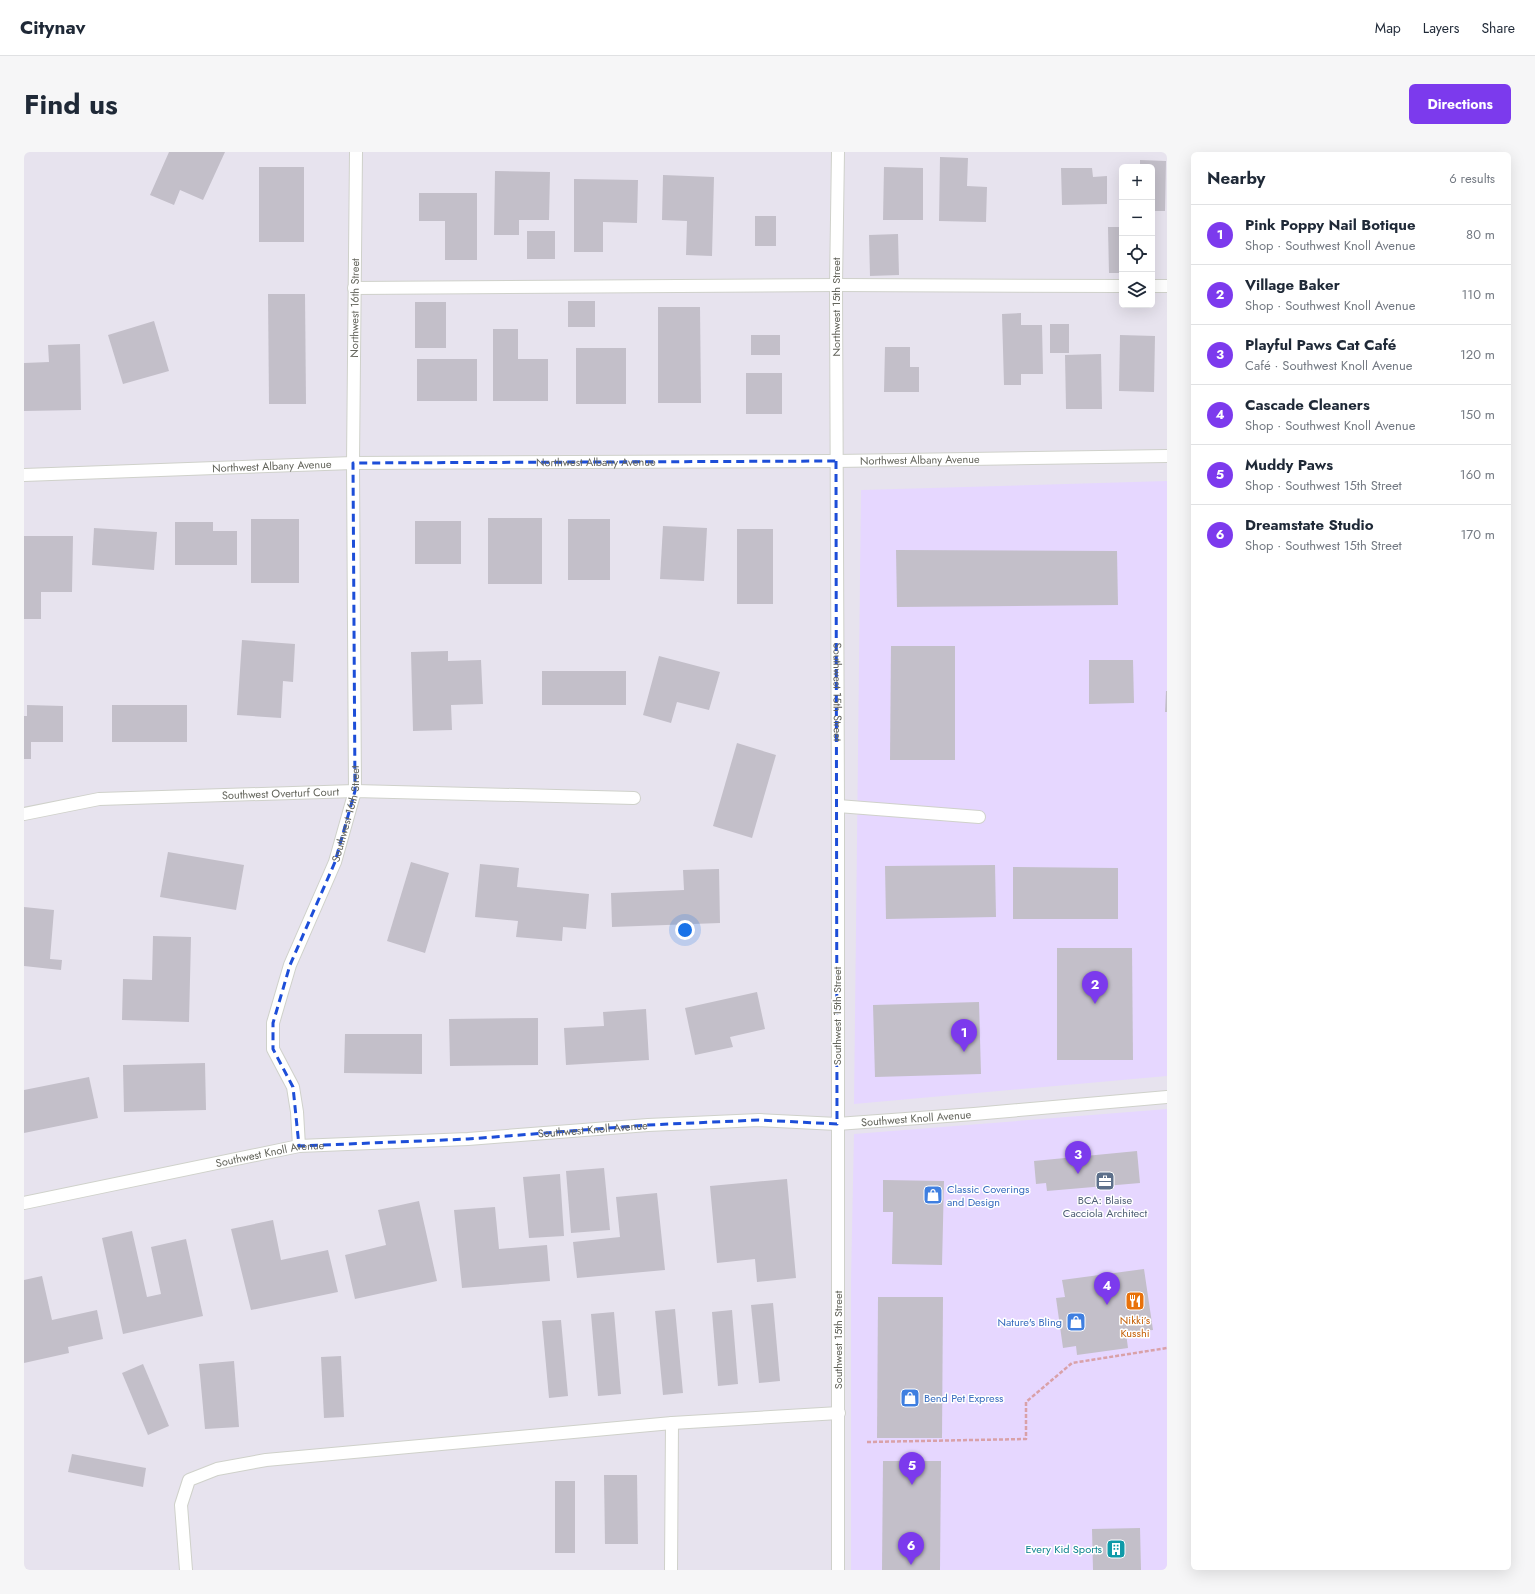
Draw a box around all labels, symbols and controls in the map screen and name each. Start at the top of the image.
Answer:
text: Citynav [20,14,86,41]
text: Map [1375,18,1401,38]
text: Layers [1423,18,1459,38]
text: Share [1481,18,1515,38]
text: Find us [24,84,118,125]
button: Directions [1409,84,1511,124]
map controls [1119,164,1155,308]
button: + [1119,164,1155,200]
text: Nearby [1207,166,1265,190]
text: 6 results [1449,169,1495,188]
button: − [1119,200,1155,236]
text: Pink Poppy Nail Botique [1245,214,1416,236]
text: 1 [1217,225,1223,244]
text: 80 m [1466,225,1495,244]
button: locate [1119,236,1155,272]
text: Shop · Southwest Knoll Avenue [1245,236,1415,255]
street label: Northwest 15th Street [828,257,844,357]
street label: Northwest 16th Street [346,258,363,358]
button: layers [1119,272,1155,308]
text: Village Baker [1245,274,1340,296]
text: 2 [1216,285,1224,304]
text: 110 m [1461,285,1495,304]
text: Shop · Southwest Knoll Avenue [1245,296,1415,315]
text: Playful Paws Cat Café [1245,334,1396,356]
text: 3 [1216,345,1224,364]
text: 120 m [1460,345,1495,364]
text: Café · Southwest Knoll Avenue [1245,356,1412,375]
text: Cascade Cleaners [1245,394,1370,416]
text: 4 [1215,405,1225,424]
text: 150 m [1460,405,1495,424]
text: Shop · Southwest Knoll Avenue [1245,416,1415,435]
street label: Northwest Albany Avenue [860,451,980,469]
street label: Northwest Albany Avenue [536,454,656,470]
text: Muddy Paws [1245,454,1333,476]
street label: Northwest Albany Avenue [212,456,332,476]
text: 5 [1216,465,1224,484]
text: 160 m [1460,465,1495,484]
text: Shop · Southwest 15th Street [1245,476,1402,495]
text: Dreamstate Studio [1245,514,1374,536]
text: 6 [1216,525,1224,544]
text: 170 m [1460,525,1495,544]
text: Shop · Southwest 15th Street [1245,536,1402,555]
street label: Southwest 15th Street [829,643,846,742]
street label: Southwest 16th Street [327,765,363,864]
street label: Southwest Overturf Court [222,783,340,803]
your location [675,920,695,940]
street label: Southwest 15th Street [829,966,845,1065]
pin: 2 [1082,971,1108,1004]
pin: 1 [951,1019,977,1052]
street label: Southwest Knoll Avenue [860,1106,972,1130]
street label: Southwest Knoll Avenue [537,1117,649,1142]
street label: Southwest Knoll Avenue [214,1137,325,1171]
pin: 3 [1065,1141,1091,1174]
office icon: BCA: Blaise Cacciola Architect [1094,1170,1116,1192]
place label: Classic Coverings and Design [947,1181,1030,1210]
shop icon: Classic Coverings and Design [922,1184,944,1206]
place label: BCA: Blaise Cacciola Architect [1063,1192,1148,1221]
pin: 4 [1094,1272,1120,1305]
street label: Southwest 15th Street [830,1290,846,1389]
restaurant icon: Nikki’s Kusshi [1124,1290,1146,1312]
shop icon: Nature's Bling [1065,1311,1087,1333]
place label: Nikki’s Kusshi [1120,1312,1151,1341]
place label: Nature's Bling [997,1314,1062,1330]
shop icon: Bend Pet Express [899,1387,921,1409]
place label: Bend Pet Express [924,1390,1004,1406]
pin: 5 [899,1452,925,1485]
pin: 6 [898,1532,924,1565]
building icon: Every Kid Sports [1105,1538,1127,1560]
place label: Every Kid Sports [1026,1541,1103,1557]

